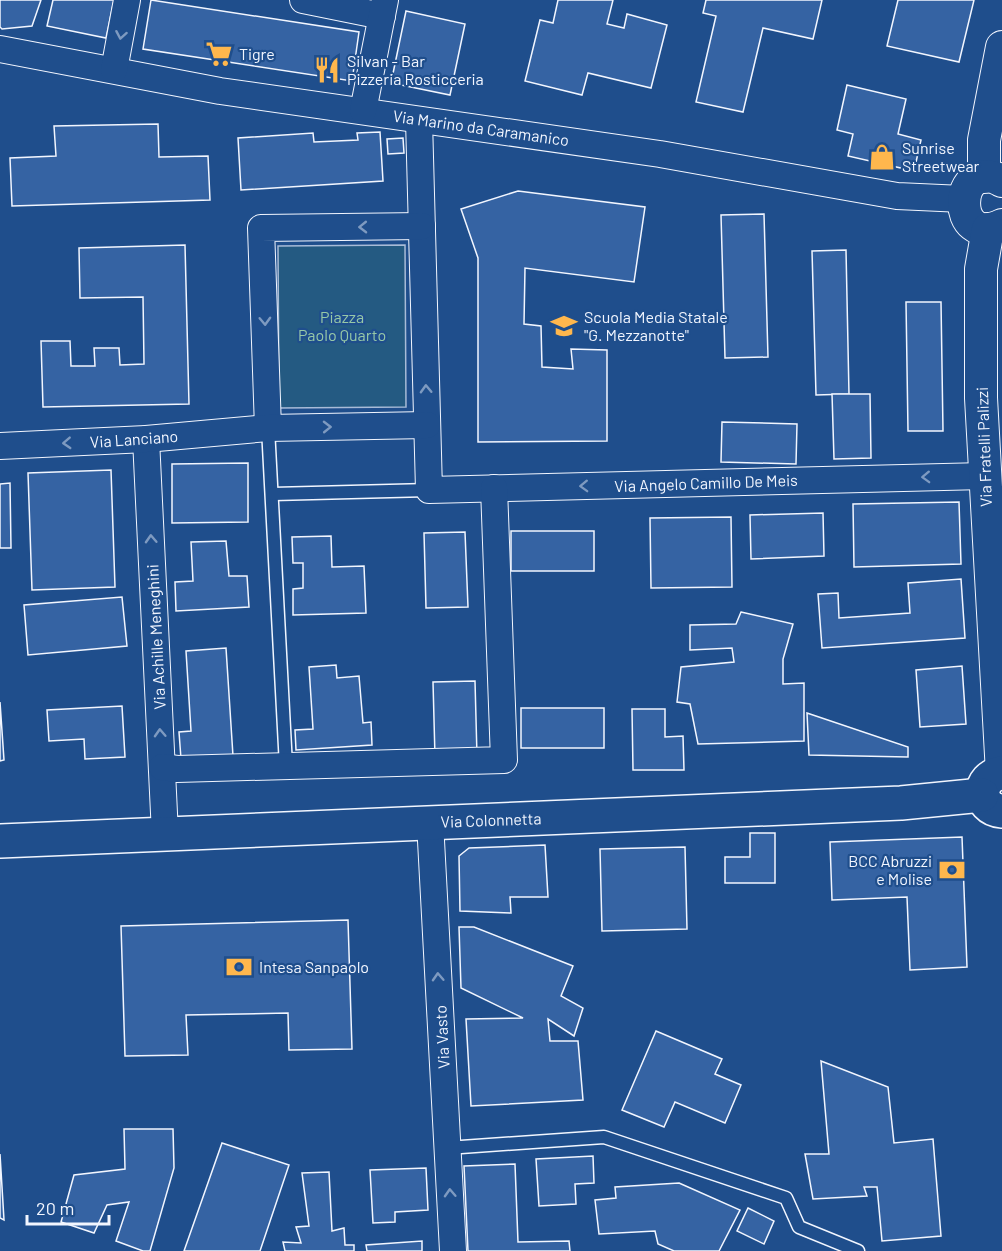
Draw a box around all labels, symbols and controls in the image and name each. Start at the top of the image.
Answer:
one-way arrow [115,31,127,40]
supermarket icon: Tigre [204,39,234,69]
place label: Tigre [239,44,275,63]
place label: Silvan - Bar Pizzeria Rosticceria [347,51,484,88]
restaurant icon: Silvan - Bar Pizzeria Rosticceria [312,55,342,85]
street label: Via Marino da Caramanico [392,106,570,149]
place label: Sunrise Streetwear [902,138,980,175]
shop icon: Sunrise Streetwear [867,142,897,172]
one-way arrow [359,221,368,233]
park label: Piazza Paolo Quarto [298,307,386,344]
place label: Scuola Media Statale "G. Mezzanotte" [584,307,728,344]
school or university icon: Scuola Media Statale "G. Mezzanotte" [549,311,579,341]
one-way arrow [258,316,271,325]
one-way arrow [420,385,432,394]
street label: Via Fratelli Palizzi [972,387,995,507]
one-way arrow [322,420,331,433]
street label: Via Lanciano [89,426,179,451]
one-way arrow [62,437,71,450]
street label: Via Angelo Camillo De Meis [614,470,798,495]
one-way arrow [921,471,930,483]
one-way arrow [579,480,588,492]
one-way arrow [144,534,157,543]
street label: Via Achille Meneghini [142,564,169,710]
one-way arrow [154,729,167,738]
street label: Via Colonnetta [440,808,542,831]
place label: BCC Abruzzi e Molise [848,851,932,888]
bank icon: BCC Abruzzi e Molise [937,855,967,885]
bank icon: Intesa Sanpaolo [224,952,254,982]
place label: Intesa Sanpaolo [259,957,369,976]
one-way arrow [432,972,445,981]
street label: Via Vasto [430,1005,453,1069]
scale bar [27,1188,110,1226]
one-way arrow [443,1188,456,1197]
text: 20 m [36,1197,74,1219]

